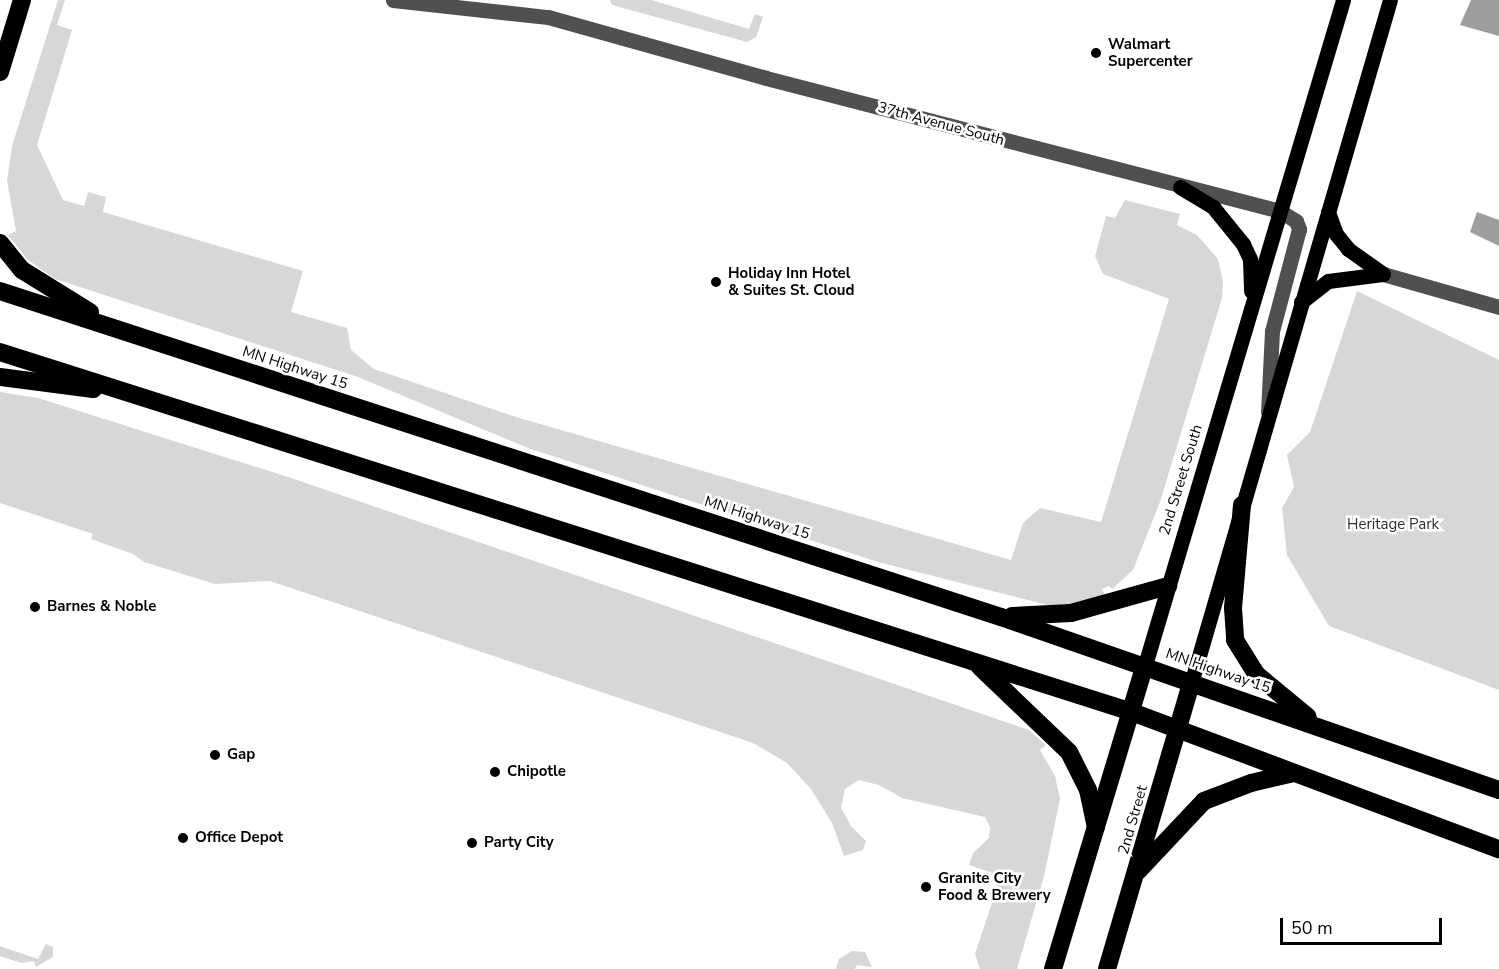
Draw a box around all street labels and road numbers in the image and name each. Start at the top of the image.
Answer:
street label: 37th Avenue South [876,98,1006,150]
street label: MN Highway 15 [240,342,350,394]
street label: 2nd Street South [1156,423,1206,537]
street label: MN Highway 15 [702,492,812,544]
street label: MN Highway 15 [1163,645,1273,697]
street label: 2nd Street [1115,783,1151,857]

